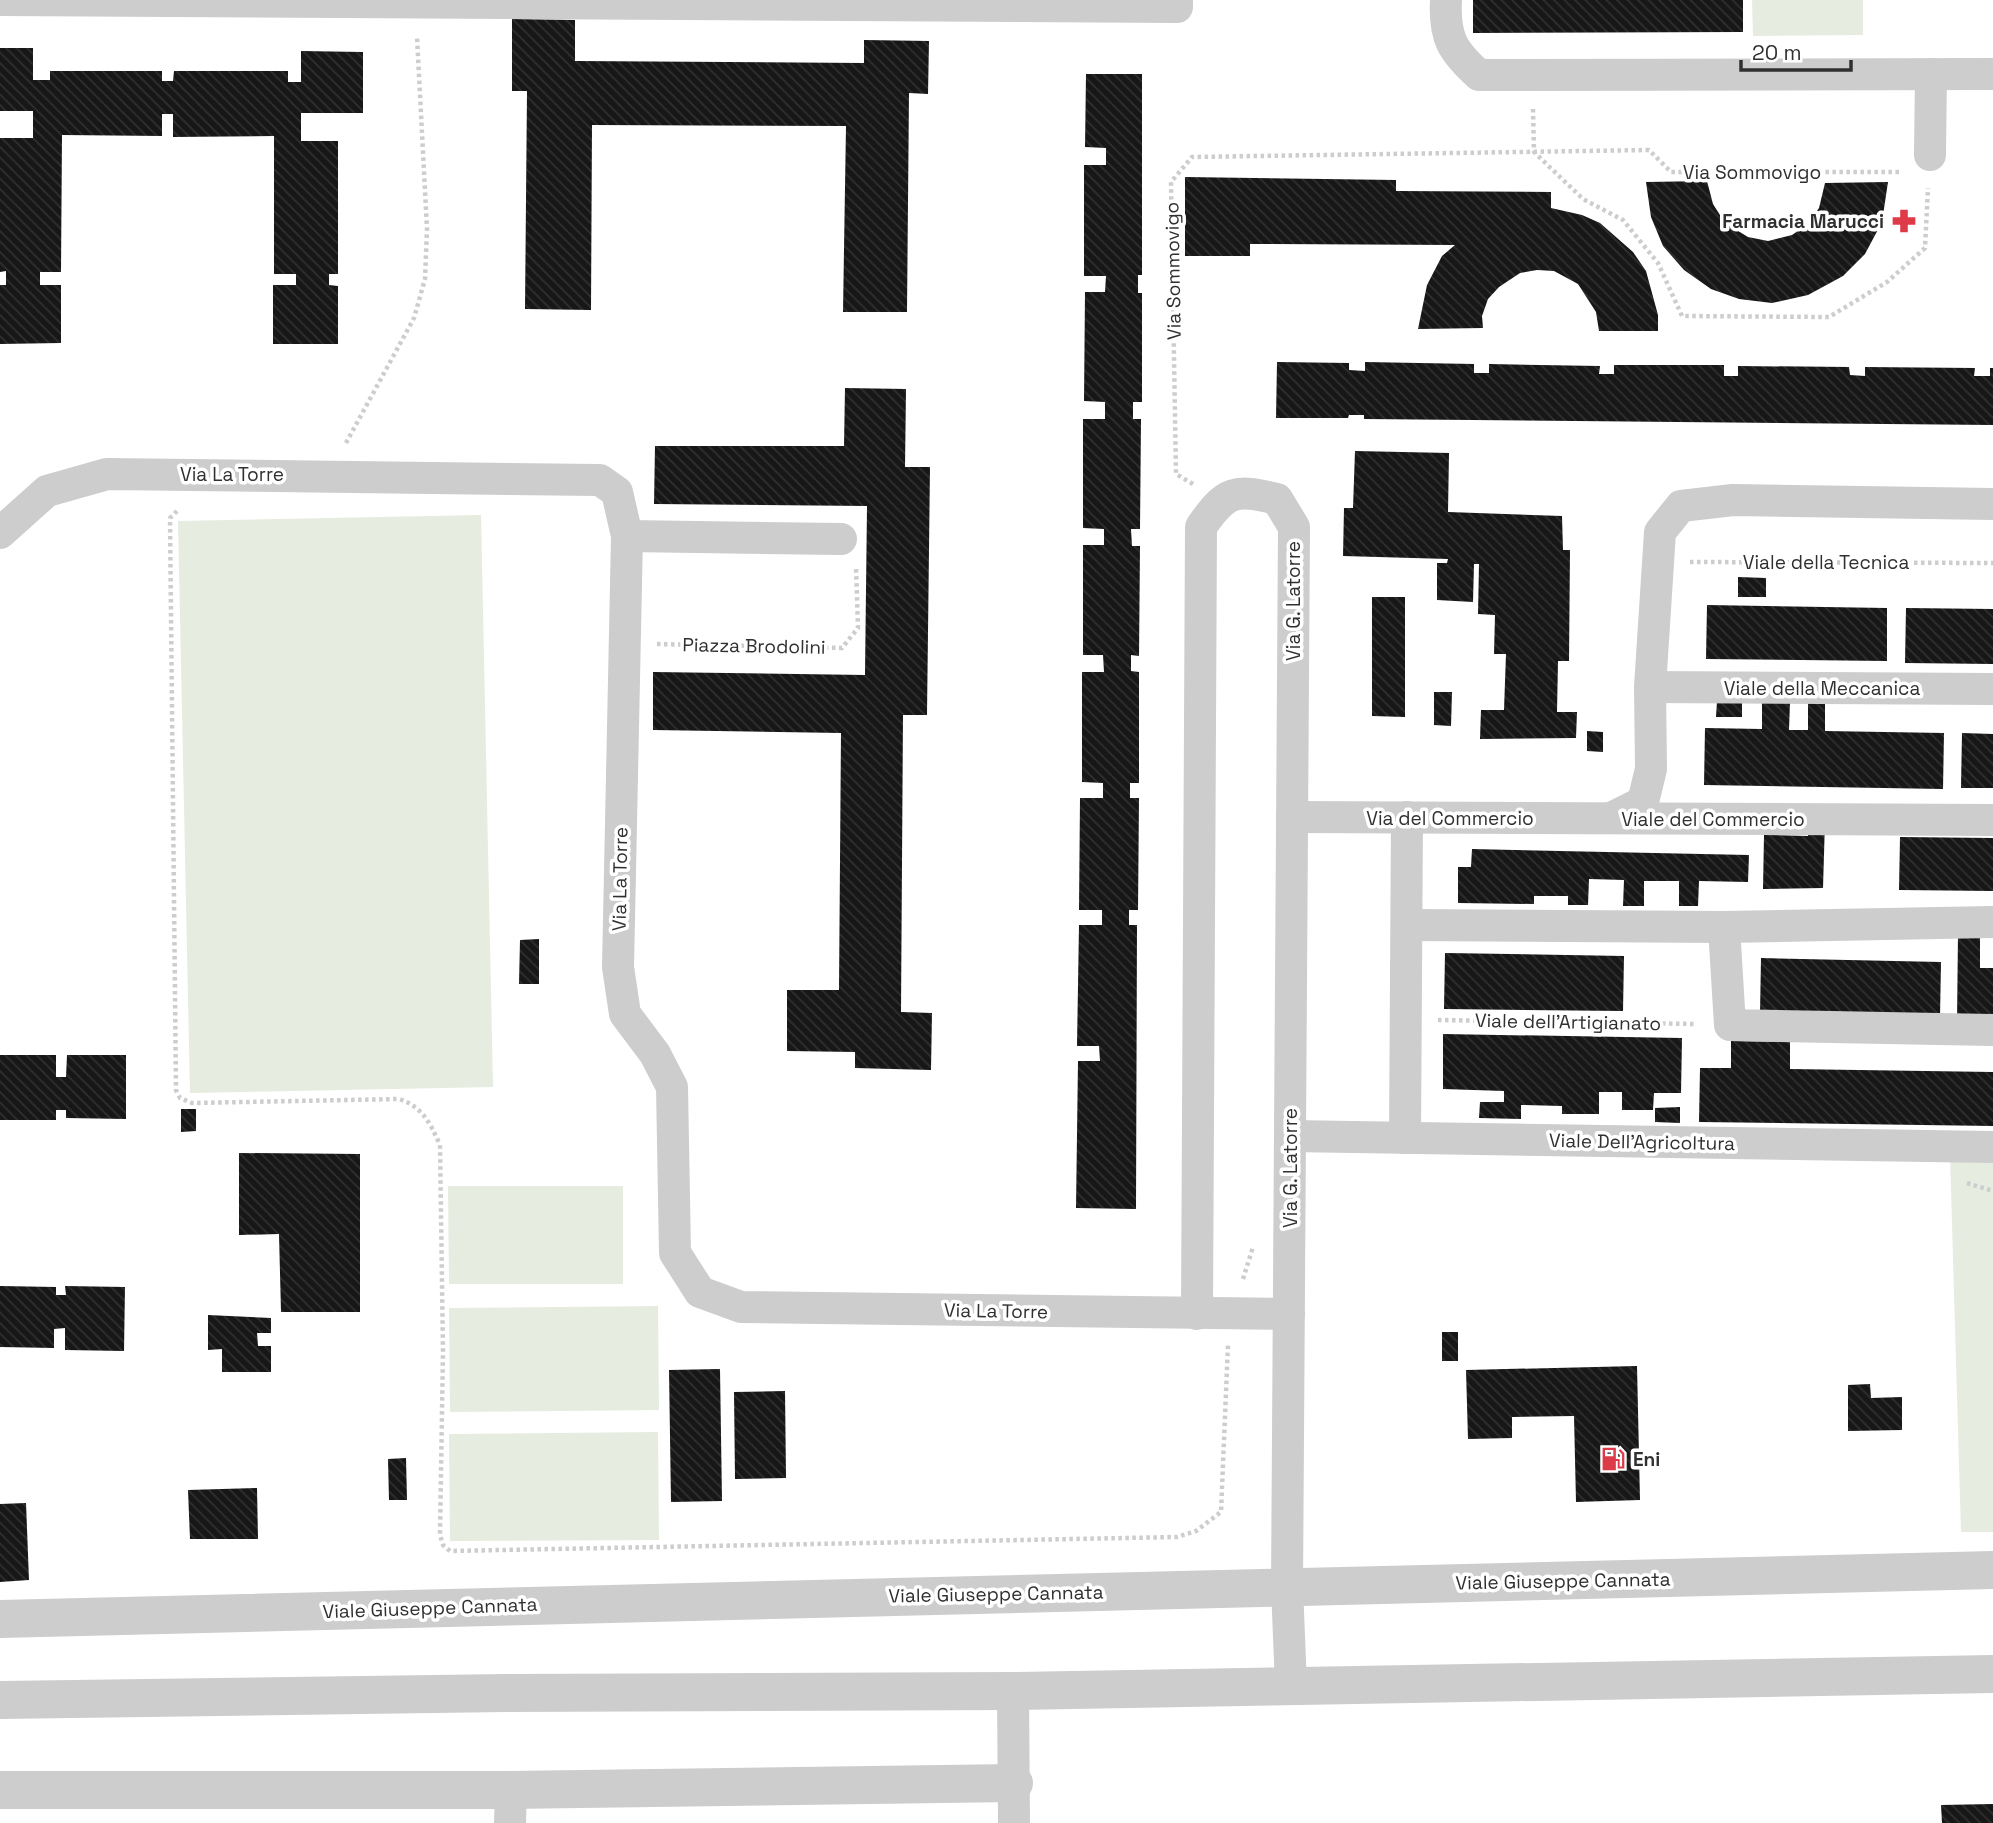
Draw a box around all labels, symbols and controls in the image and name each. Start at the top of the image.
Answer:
scale bar [1741,28,1851,72]
text: 20 m [1752,39,1802,66]
street label: Via Sommovigo [1683,160,1821,185]
street label: Via Sommovigo [1159,202,1187,340]
pharmacy icon: Farmacia Marucci [1890,207,1918,235]
place label: Farmacia Marucci [1722,209,1884,234]
street label: Via La Torre [180,462,284,487]
street label: Via G. Latorre [1281,541,1306,661]
street label: Viale della Tecnica [1743,550,1909,575]
street label: Piazza Brodolini [682,632,826,660]
street label: Viale della Meccanica [1724,676,1920,701]
street label: Via del Commercio [1366,806,1534,831]
street label: Viale del Commercio [1621,807,1805,832]
street label: Via La Torre [607,827,633,931]
street label: Viale dell'Artigianato [1475,1008,1661,1036]
street label: Via G. Latorre [1278,1108,1303,1228]
street label: Viale Dell'Agricoltura [1549,1128,1735,1156]
street label: Via La Torre [944,1298,1048,1324]
fuel station icon: Eni [1599,1445,1627,1473]
place label: Eni [1633,1447,1660,1472]
street label: Viale Giuseppe Cannata [1455,1567,1671,1595]
street label: Viale Giuseppe Cannata [888,1580,1104,1608]
street label: Viale Giuseppe Cannata [322,1592,538,1624]

